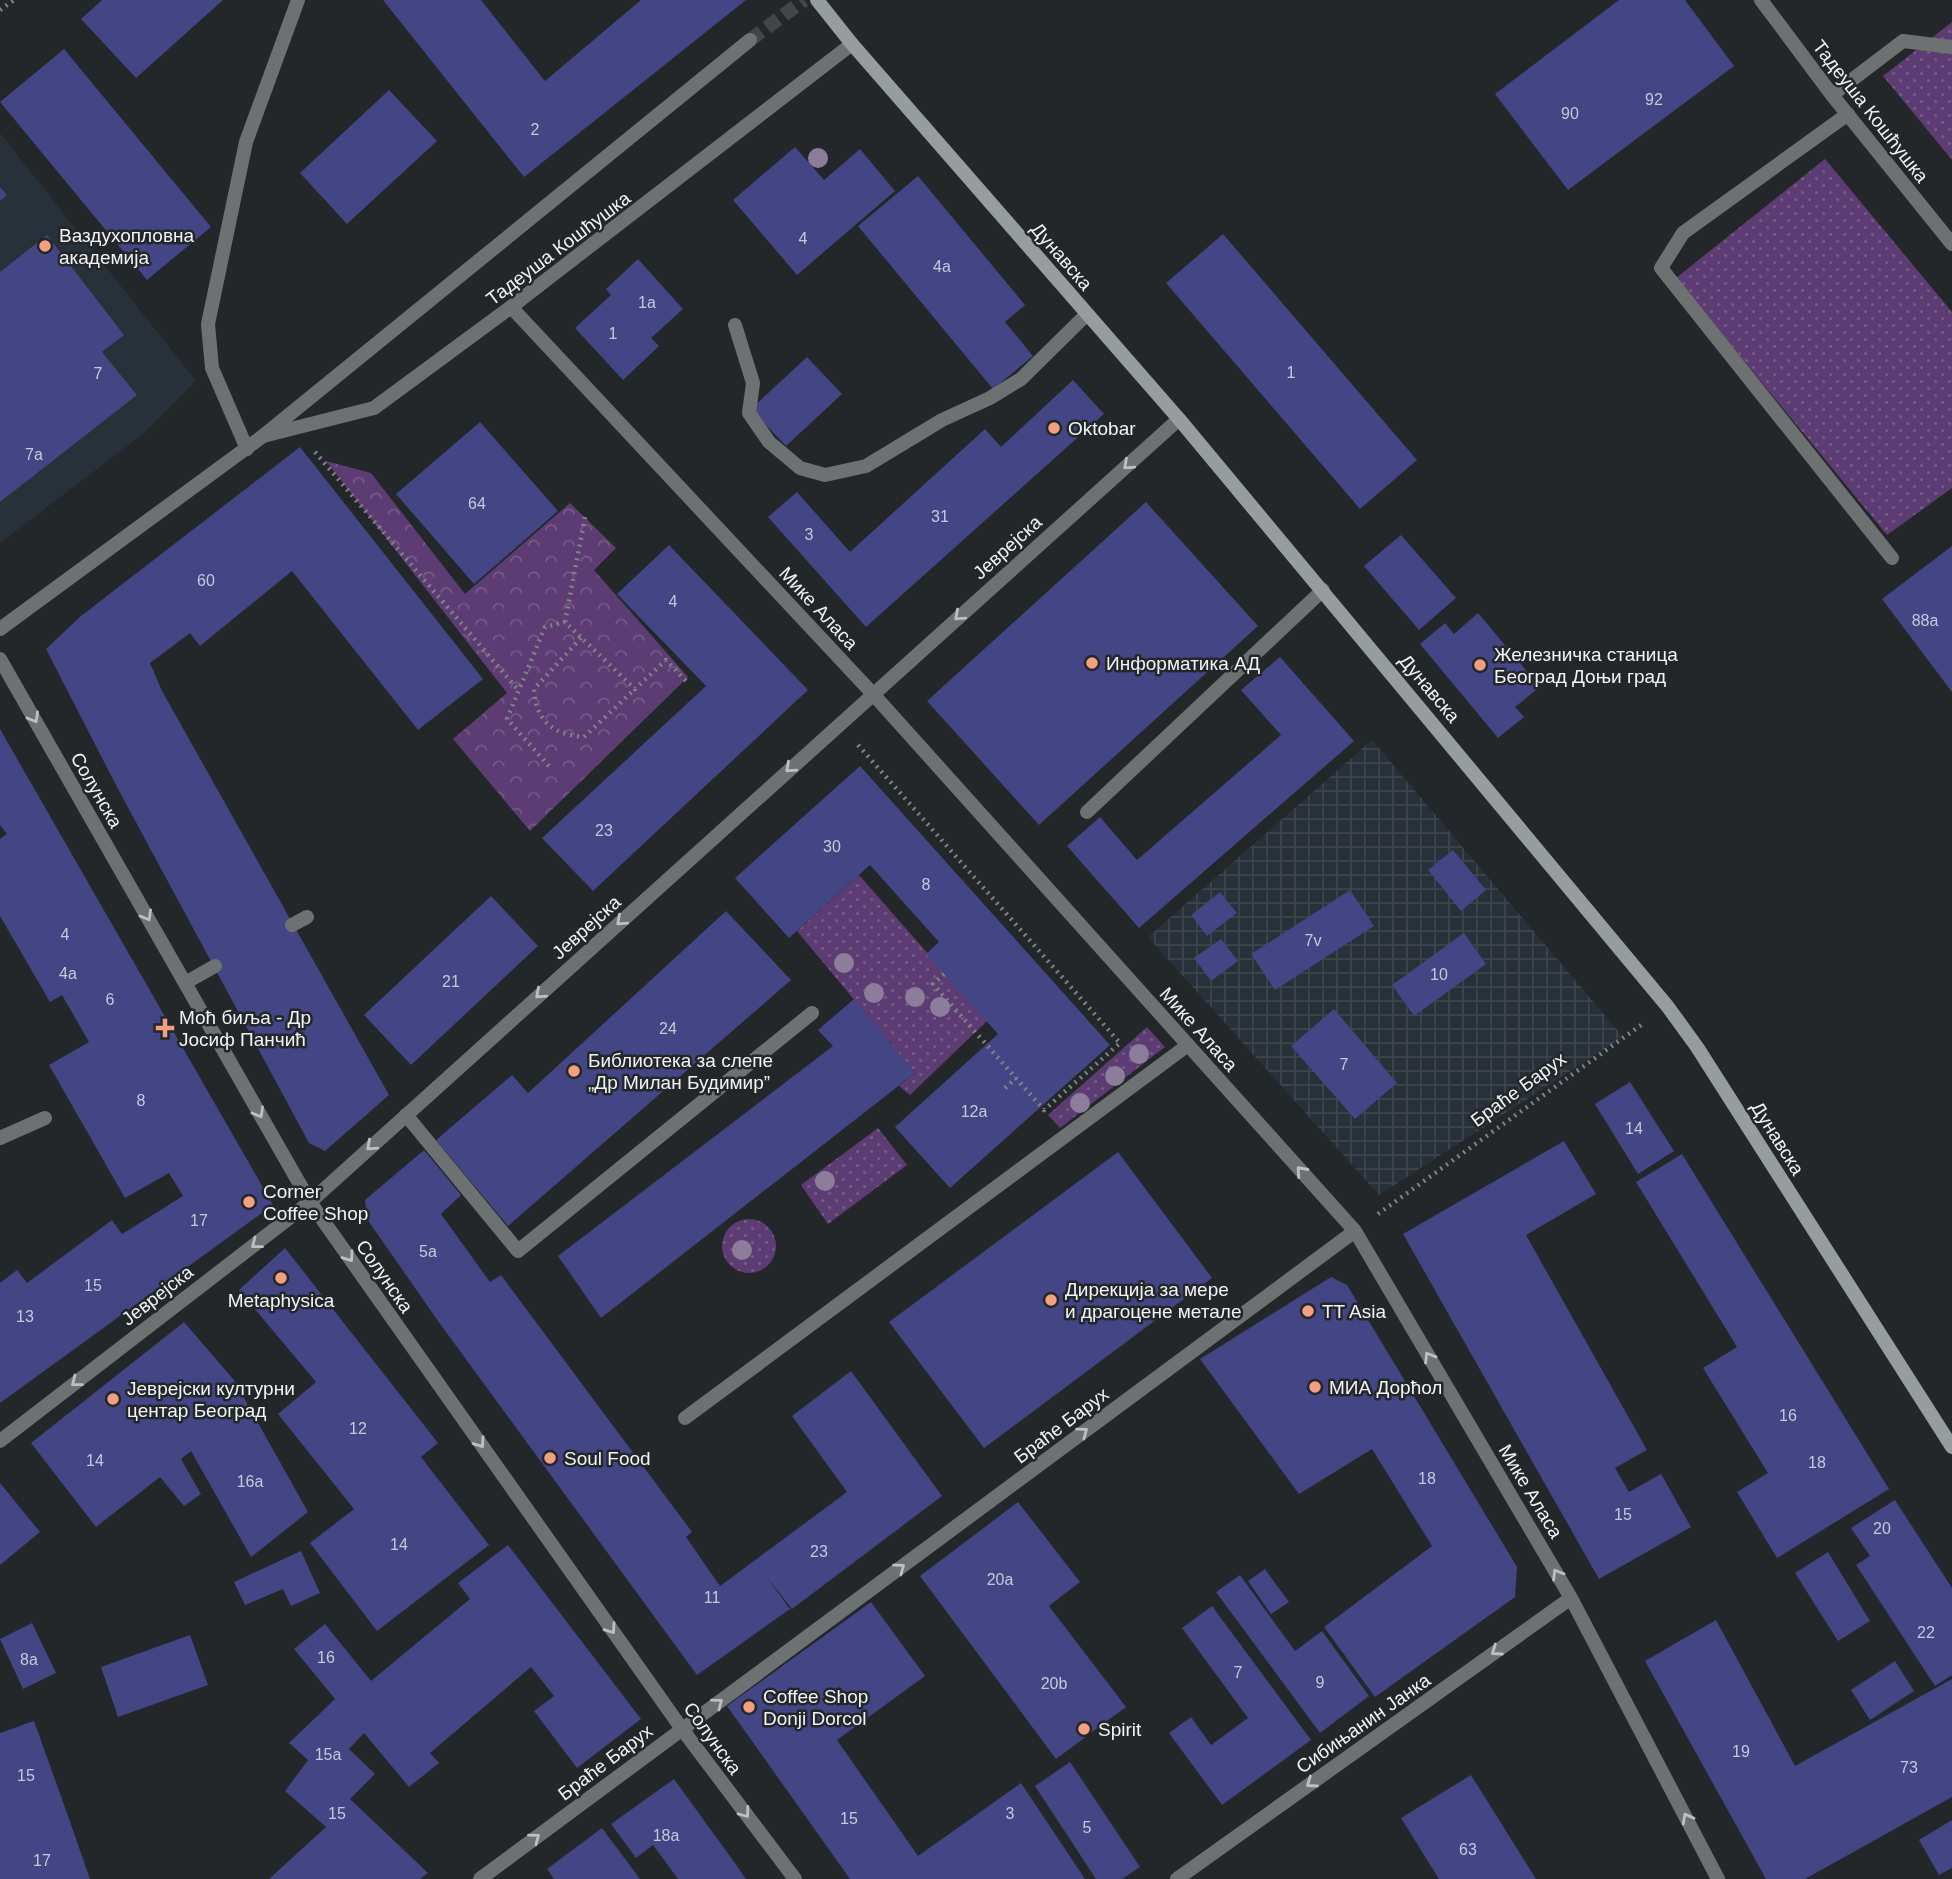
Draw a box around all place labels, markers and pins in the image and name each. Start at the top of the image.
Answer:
place label: Ваздухопловна академија [59,225,195,268]
marker: Ваздухопловна академија [37,238,53,254]
place label: Oktobar [1068,418,1136,439]
marker: Oktobar [1046,420,1062,436]
place label: Железничка станица Београд Доњи град [1494,644,1678,687]
place label: Информатика АД [1106,653,1260,674]
marker: Информатика АД [1084,655,1100,671]
marker: Железничка станица Београд Доњи град [1472,657,1488,673]
place label: Моћ биља - Др Јосиф Панчић [179,1007,311,1050]
marker: Моћ биља - Др Јосиф Панчић [157,1020,173,1036]
place label: Библиотека за слепе „Др Милан Будимир” [588,1050,773,1093]
marker: Библиотека за слепе „Др Милан Будимир” [566,1063,582,1079]
place label: Corner Coffee Shop [263,1181,368,1224]
marker: Corner Coffee Shop [241,1194,257,1210]
marker: Metaphysica [273,1270,289,1286]
place label: Дирекција за мере и драгоцене метале [1065,1279,1241,1322]
place label: Metaphysica [228,1290,335,1311]
marker: Дирекција за мере и драгоцене метале [1043,1292,1059,1308]
place label: TT Asia [1322,1301,1386,1322]
marker: TT Asia [1300,1303,1316,1319]
place label: МИА Дорћол [1329,1377,1442,1398]
place label: Јеврејски културни центар Београд [127,1378,295,1421]
marker: МИА Дорћол [1307,1379,1323,1395]
marker: Јеврејски културни центар Београд [105,1391,121,1407]
place label: Soul Food [564,1448,651,1469]
marker: Soul Food [542,1450,558,1466]
place label: Coffee Shop Donji Dorcol [763,1686,868,1729]
marker: Coffee Shop Donji Dorcol [741,1699,757,1715]
place label: Spirit [1098,1719,1142,1740]
marker: Spirit [1076,1721,1092,1737]

